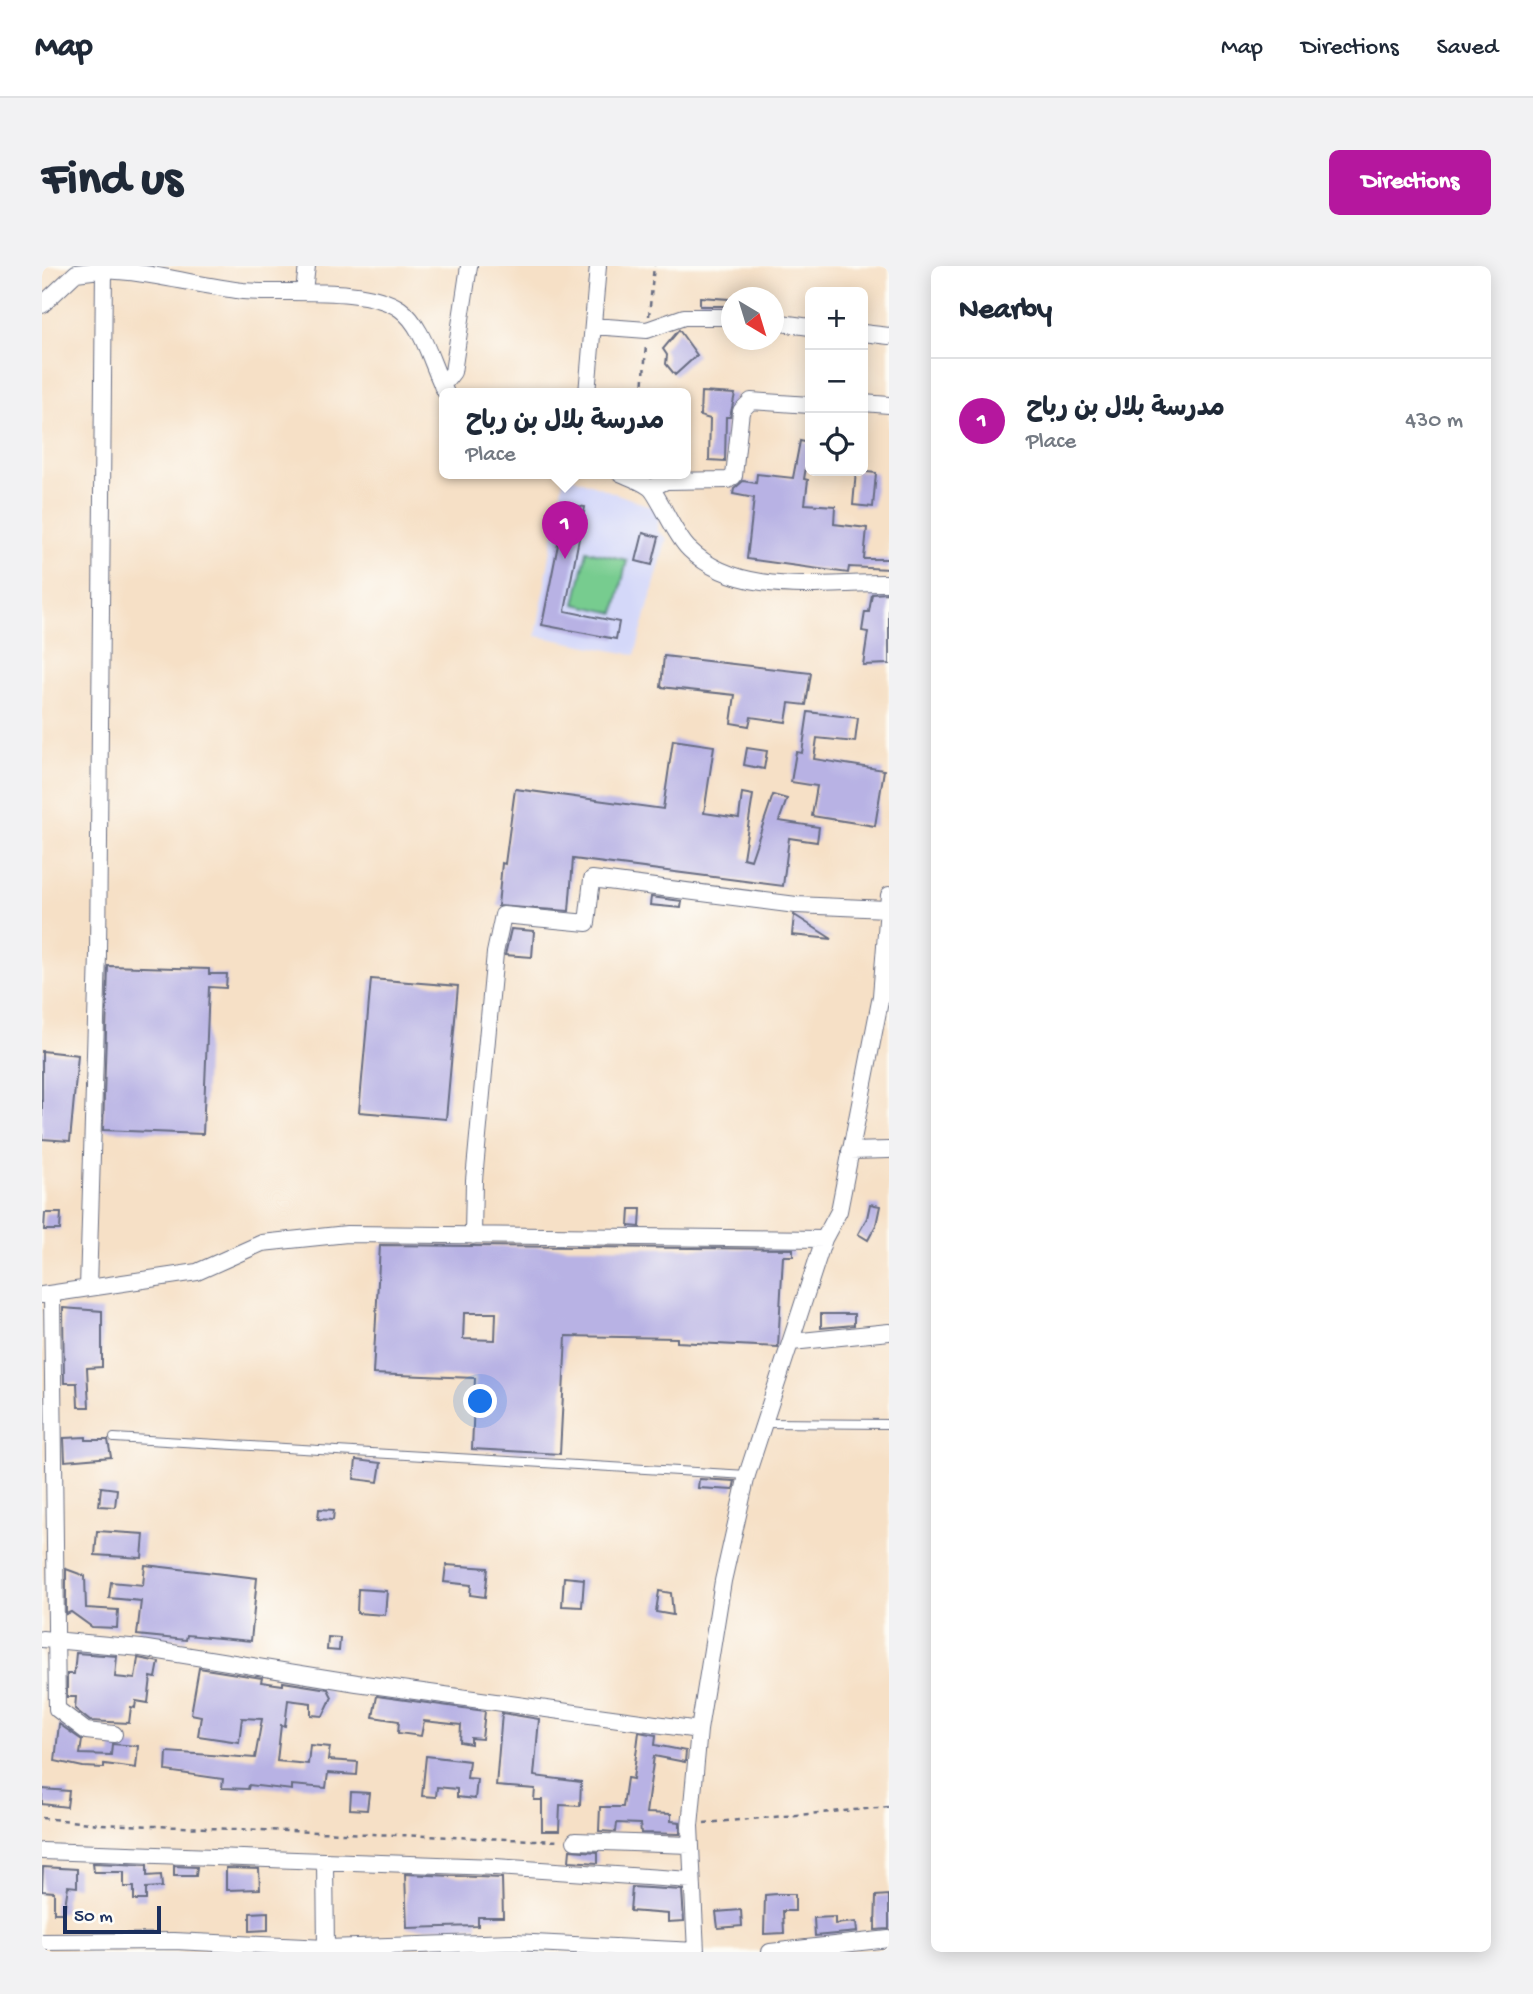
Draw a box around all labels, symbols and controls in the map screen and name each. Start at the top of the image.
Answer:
text: Map [35,29,92,67]
text: Map [1221,34,1263,63]
text: Directions [1301,34,1399,63]
text: Saved [1437,34,1498,63]
button: Directions [1329,150,1491,215]
text: Find us [42,153,182,211]
north arrow [721,287,784,350]
map controls [805,287,868,476]
button: + [805,287,868,350]
text: Nearby [959,294,1052,329]
button: − [805,350,868,413]
popup [439,388,691,479]
text: مدرسة بلال بن رباح [1026,395,1225,426]
text: مدرسة بلال بن رباح [466,408,665,439]
text: 1 [977,408,987,435]
text: 430 m [1405,408,1463,435]
button: locate [805,413,868,476]
text: Place [1026,429,1076,456]
text: Place [466,442,516,469]
pin: 1 [542,501,588,559]
your location [463,1384,497,1418]
scale bar [63,1903,161,1935]
text: 50 m [74,1906,113,1929]

